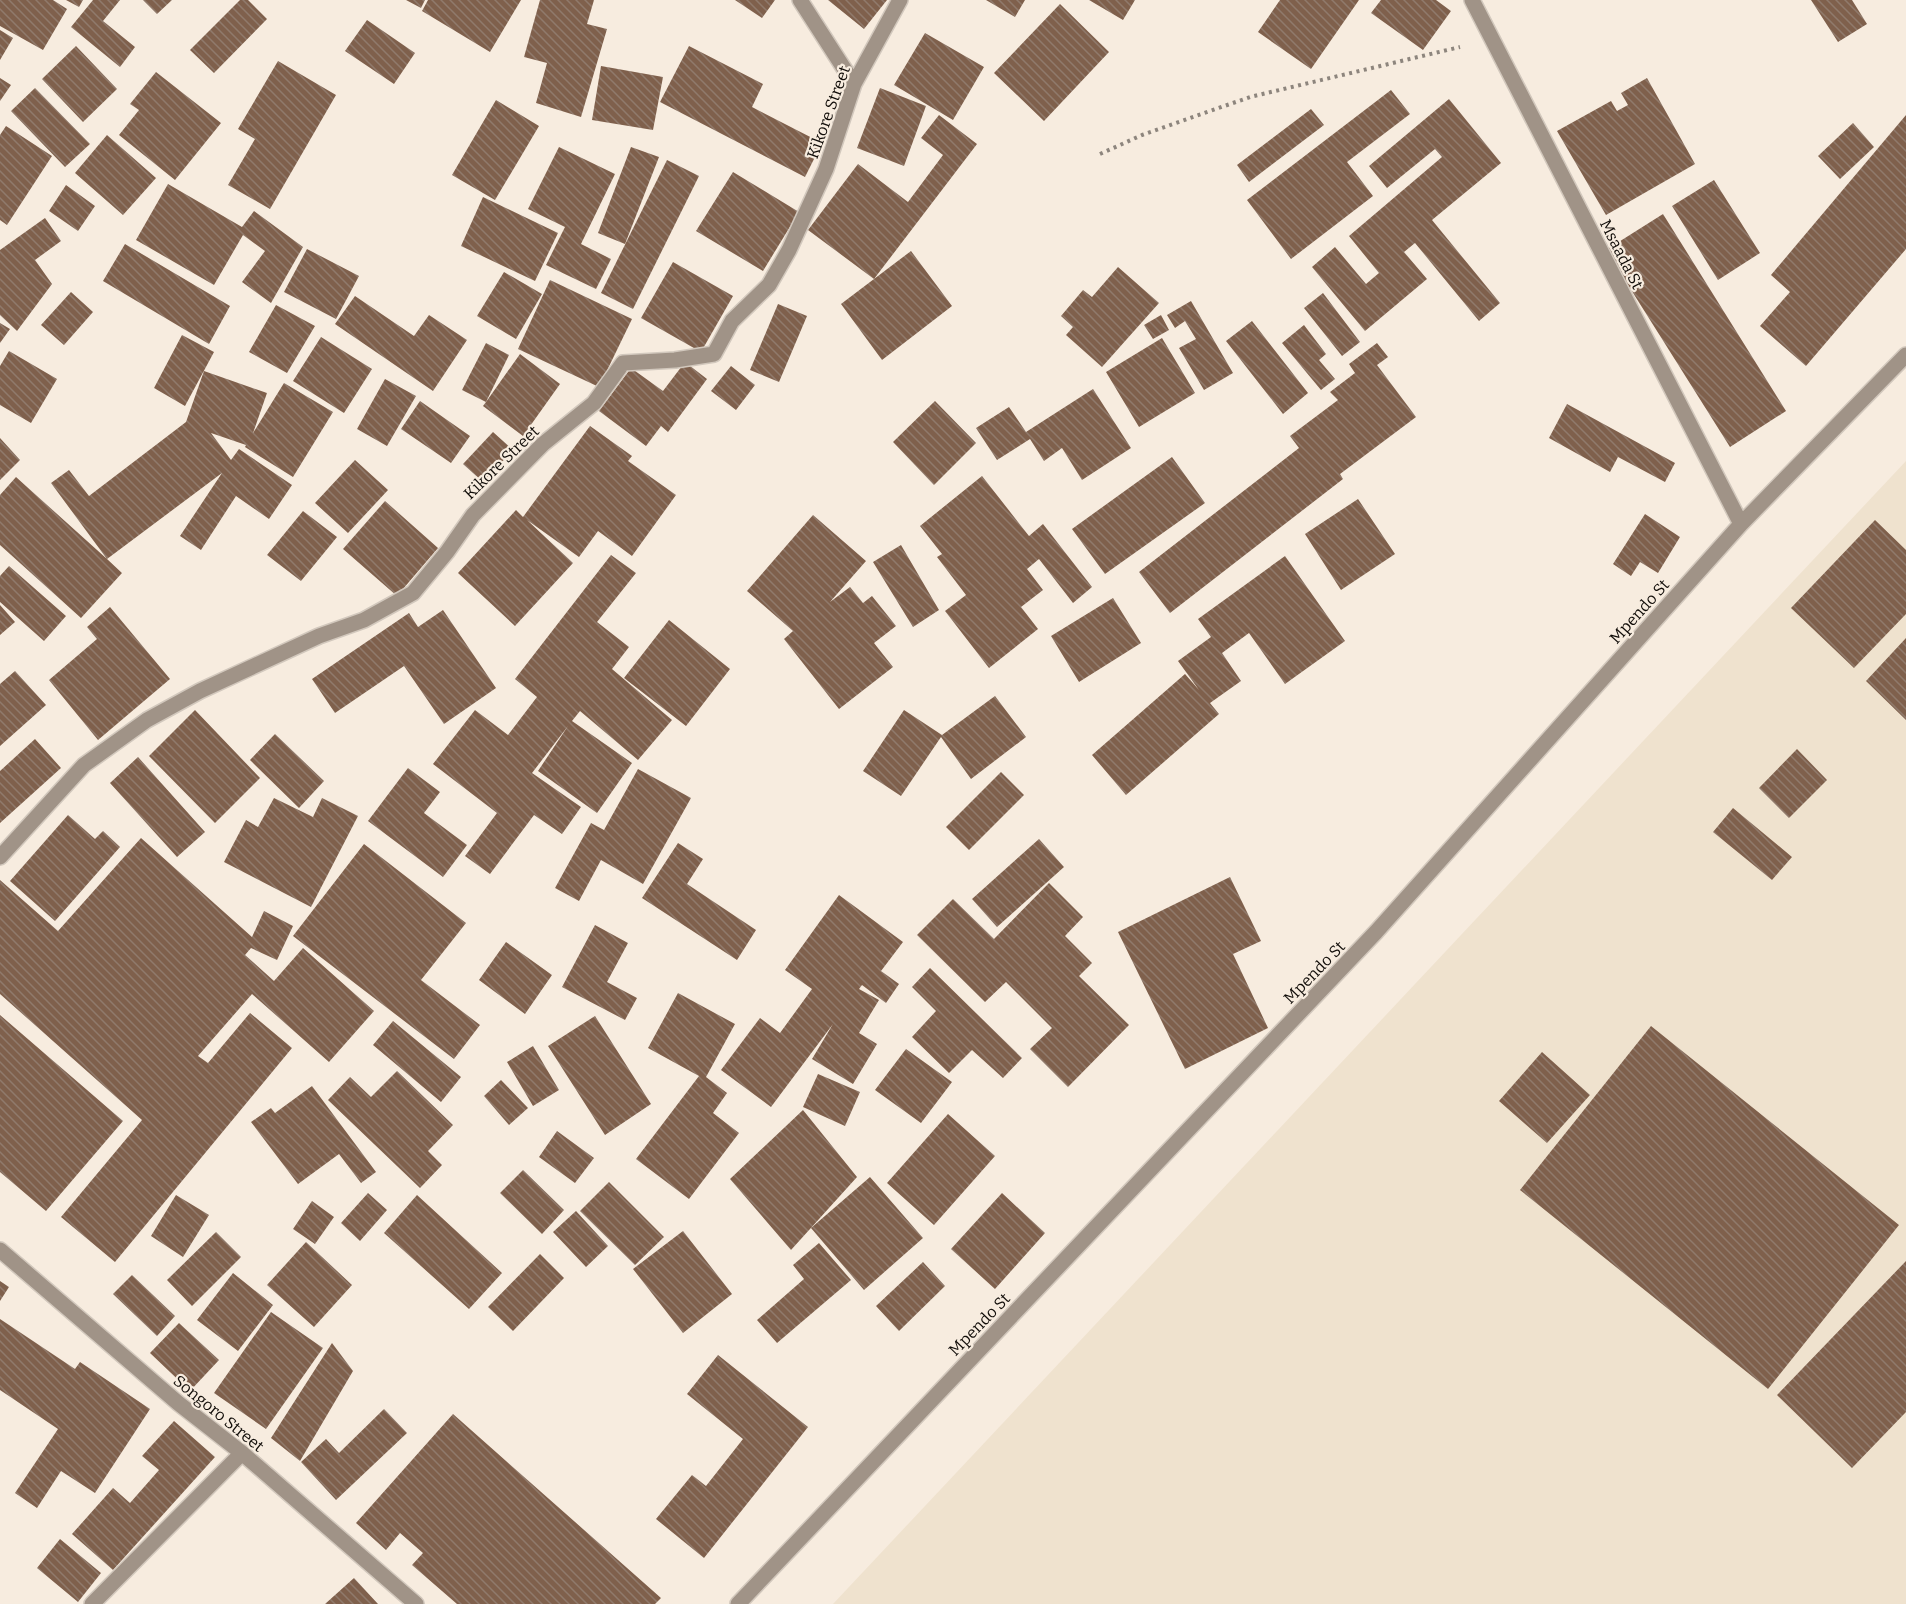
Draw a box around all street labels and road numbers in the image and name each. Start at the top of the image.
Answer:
street label: Kikore Street [803,63,854,161]
street label: Msaada St [1596,216,1647,292]
street label: Kikore Street [460,422,543,503]
street label: Mpendo St [1606,575,1673,647]
street label: Mpendo St [1280,937,1349,1008]
street label: Mpendo St [945,1289,1014,1360]
street label: Songoro Street [170,1371,268,1456]

